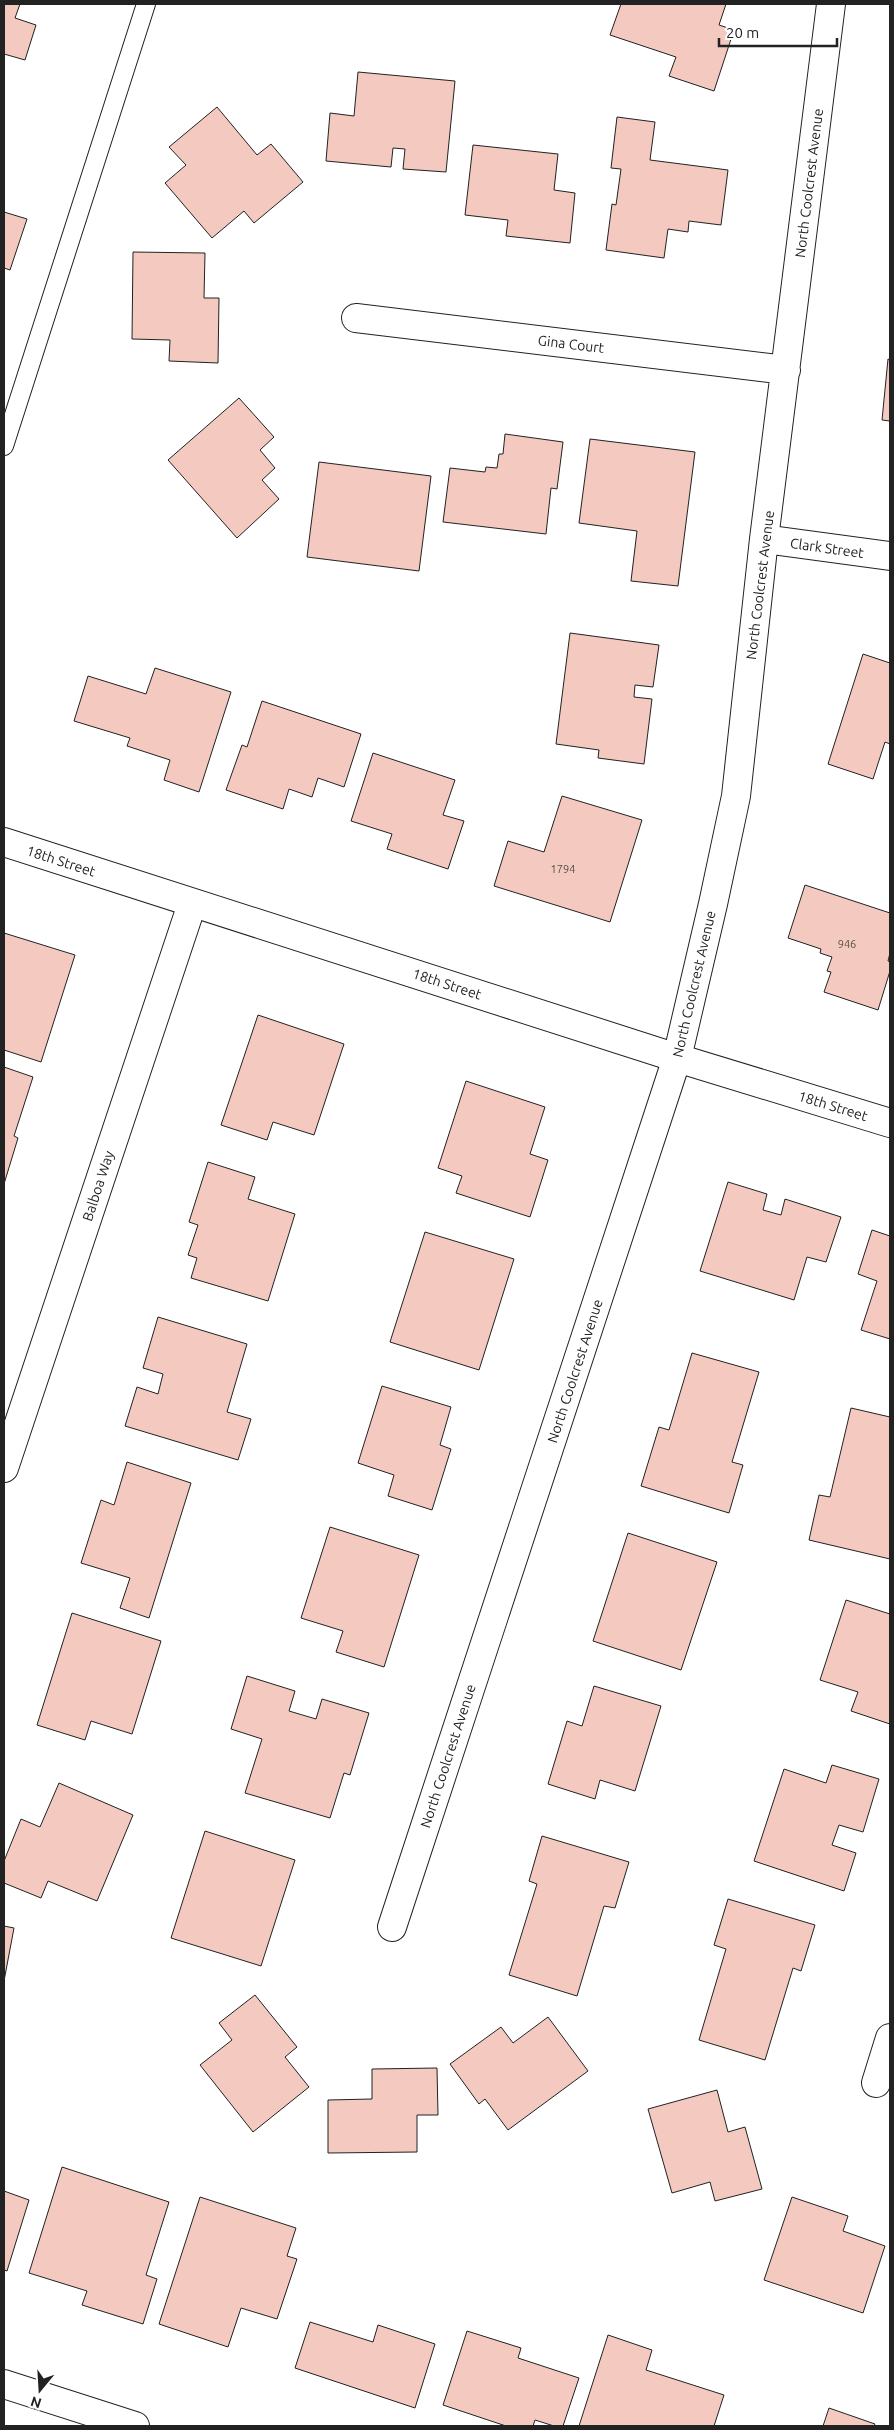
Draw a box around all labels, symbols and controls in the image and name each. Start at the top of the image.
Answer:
scale bar [719,15,836,47]
text: 20 m [726,24,759,41]
street label: North Coolcrest Avenue [792,107,826,259]
street label: Gina Court [537,332,606,356]
street label: North Coolcrest Avenue [743,509,777,661]
street label: Clark Street [789,535,865,561]
street label: 18th Street [24,842,98,880]
house number: 1794 [551,863,575,875]
street label: North Coolcrest Avenue [669,909,719,1059]
house number: 946 [838,938,856,950]
street label: 18th Street [410,965,484,1003]
street label: 18th Street [796,1088,870,1124]
street label: Balboa Way [79,1149,117,1223]
street label: North Coolcrest Avenue [544,1297,606,1445]
street label: North Coolcrest Avenue [417,1682,479,1830]
north arrow [15,2365,65,2415]
text: N [29,2393,43,2412]

